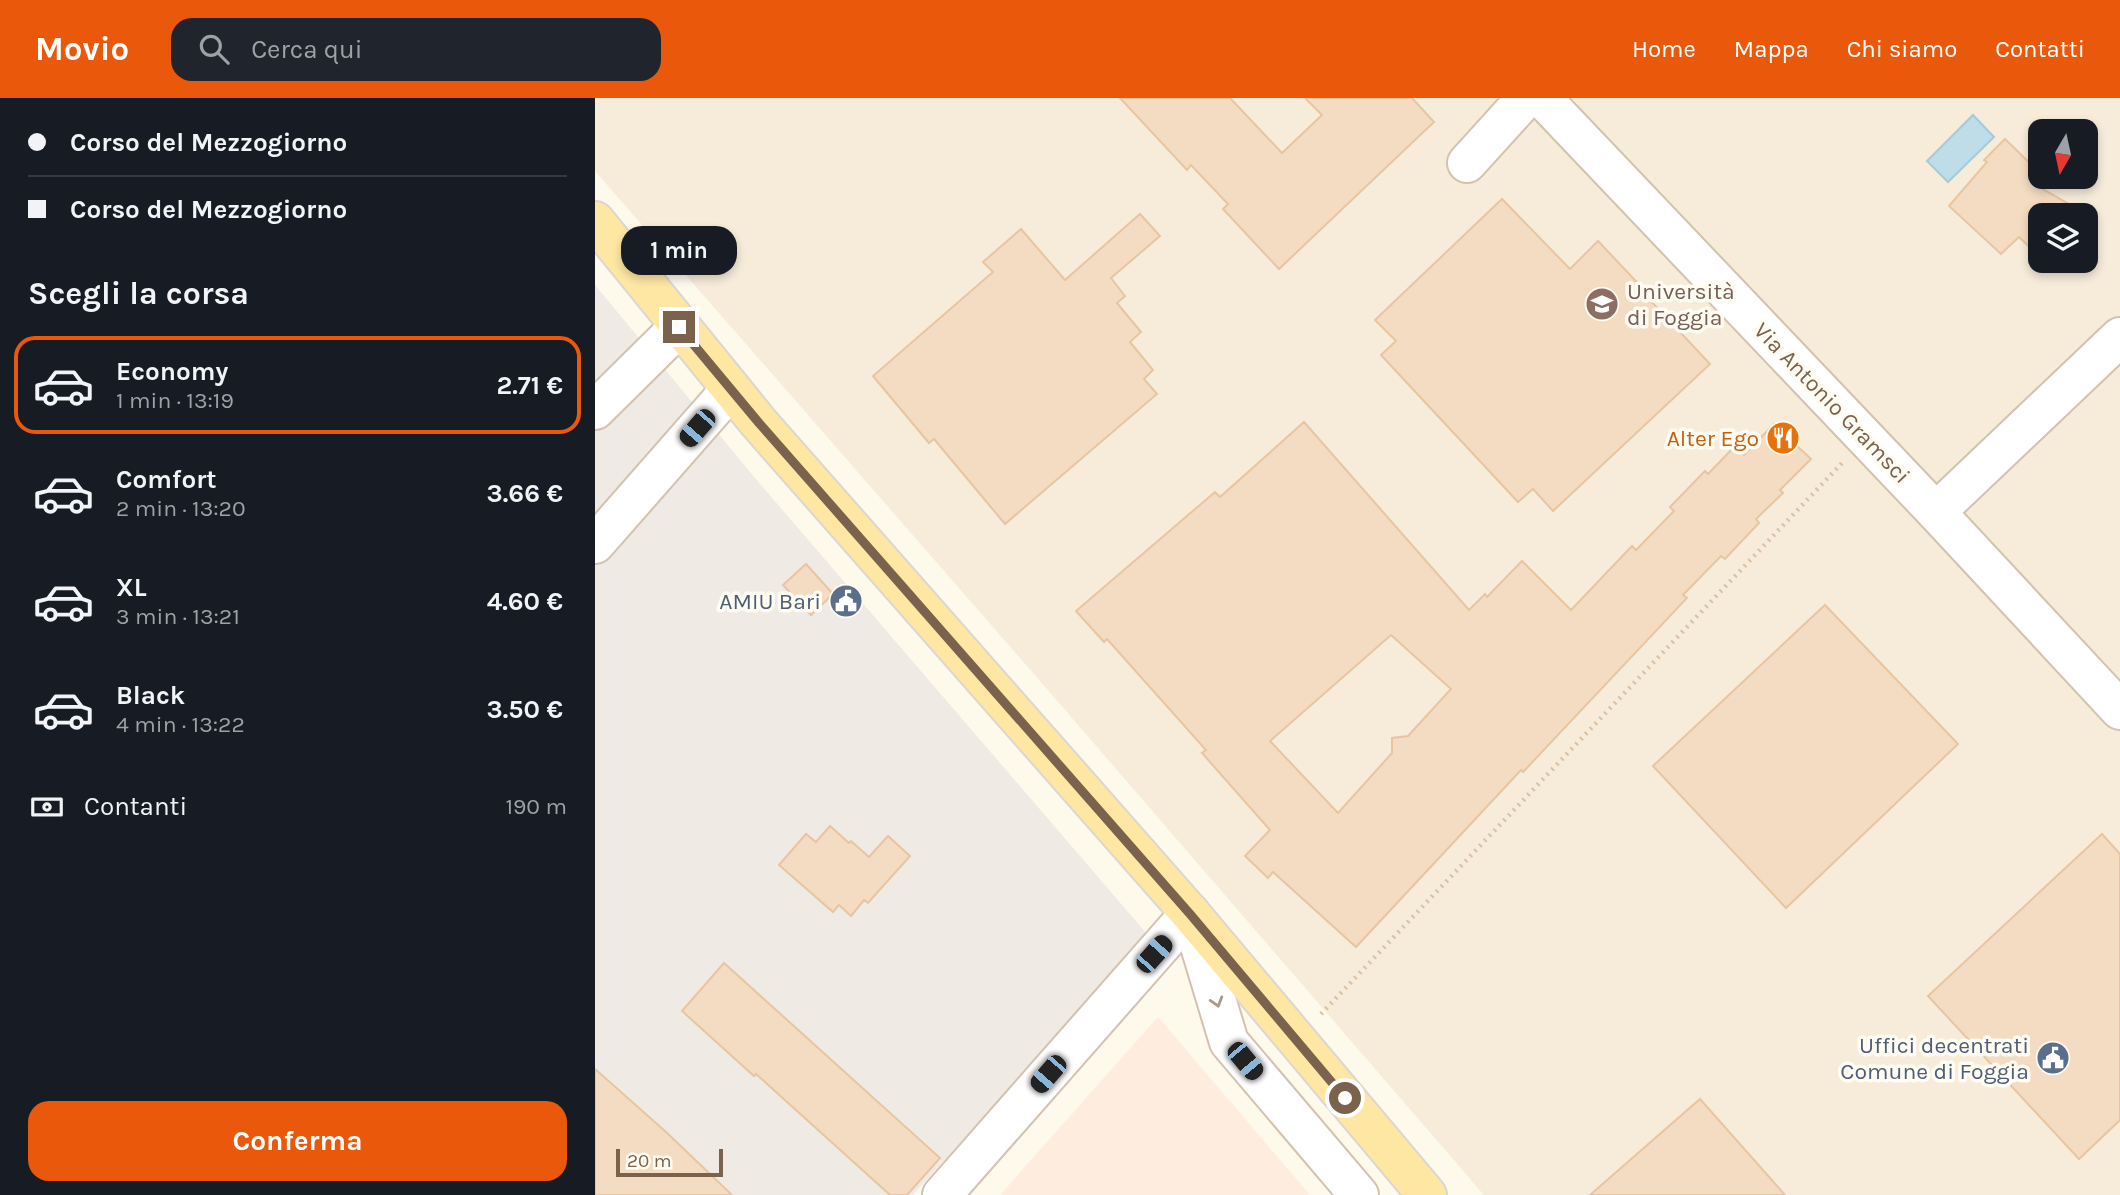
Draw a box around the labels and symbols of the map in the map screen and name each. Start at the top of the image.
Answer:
north arrow [2028,119,2098,189]
callout: 1 min [621,226,737,274]
place label: Università di Foggia [1627,278,1735,331]
school or university icon: Università di Foggia [1583,285,1621,323]
route end [663,311,695,343]
street label: Via Antonio Gramsci [1748,317,1916,489]
car [676,405,719,451]
restaurant icon: Alter Ego [1764,419,1802,457]
place label: Alter Ego [1667,425,1759,452]
public building icon: AMIU Bari [827,582,865,620]
place label: AMIU Bari [719,588,821,615]
car [1133,931,1176,977]
one-way arrow [1208,996,1223,1008]
place label: Uffici decentrati Comune di Foggia [1840,1032,2029,1085]
car [1224,1038,1267,1084]
public building icon: Uffici decentrati Comune di Foggia [2034,1039,2072,1077]
car [1027,1051,1070,1097]
route start [1329,1082,1361,1114]
scale bar [616,1146,723,1178]

